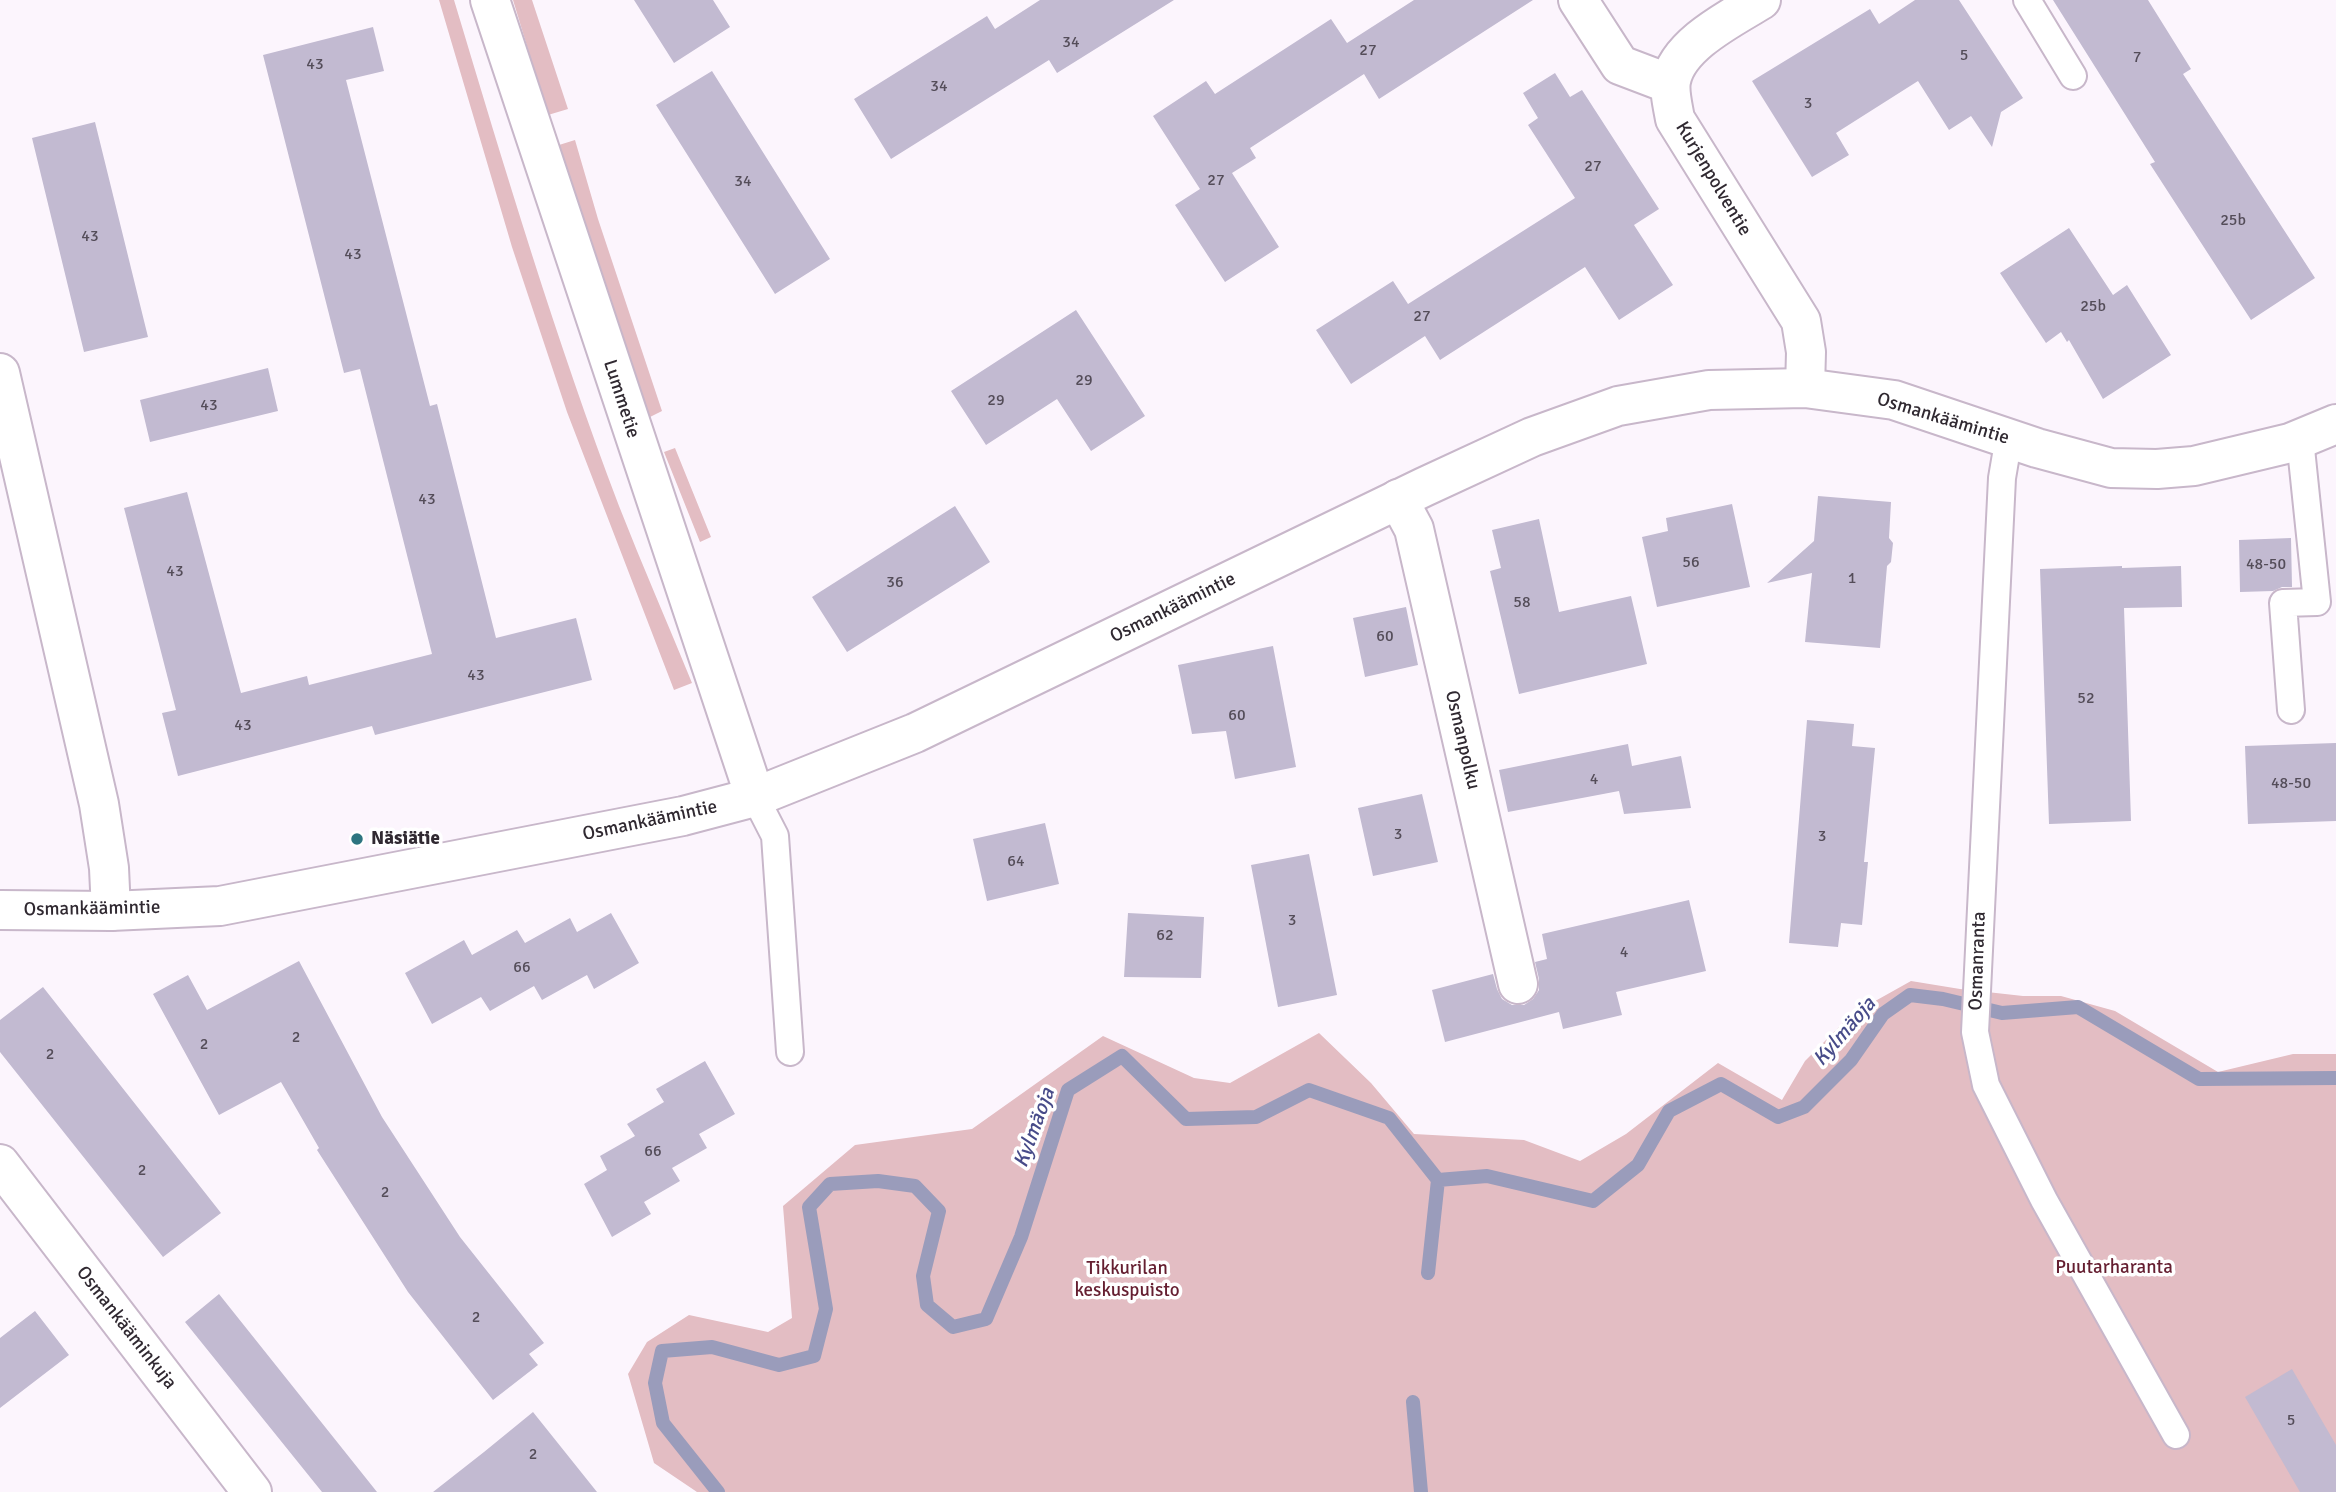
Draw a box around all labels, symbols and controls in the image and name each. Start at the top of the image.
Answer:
house number: 34 [1062,33,1080,53]
house number: 27 [1359,41,1377,61]
house number: 5 [1960,46,1968,66]
house number: 7 [2133,48,2141,68]
house number: 43 [306,55,324,75]
house number: 34 [930,77,948,97]
house number: 3 [1804,94,1812,114]
street label: Kurjenpolventie [1670,118,1756,240]
house number: 27 [1584,157,1602,177]
house number: 27 [1207,171,1225,191]
house number: 34 [734,172,752,192]
house number: 25b [2220,211,2246,231]
house number: 43 [81,227,99,247]
house number: 43 [344,245,362,265]
house number: 25b [2080,297,2106,317]
house number: 27 [1413,307,1431,327]
street label: Lummetie [598,357,644,441]
house number: 29 [1075,371,1093,391]
street label: Osmankäämintie [1874,388,2012,450]
house number: 29 [987,391,1005,411]
house number: 43 [200,396,218,416]
house number: 43 [418,490,436,510]
house number: 56 [1682,553,1700,573]
house number: 48-50 [2246,555,2286,575]
house number: 43 [166,562,184,582]
street label: Osmankäämintie [1106,568,1240,648]
house number: 1 [1848,569,1856,589]
house number: 36 [886,573,904,593]
house number: 58 [1513,593,1531,613]
house number: 60 [1376,627,1394,647]
house number: 43 [467,666,485,686]
street label: Osmanpolku [1440,688,1484,792]
house number: 52 [2077,689,2095,709]
house number: 60 [1228,706,1246,726]
house number: 43 [234,716,252,736]
house number: 4 [1590,770,1598,790]
house number: 48-50 [2271,774,2311,794]
street label: Osmankäämintie [581,796,719,846]
house number: 3 [1394,825,1402,845]
house number: 3 [1818,827,1826,847]
place label: Näsiätie [371,828,440,850]
marker: Näsiätie [349,831,365,847]
house number: 64 [1007,852,1025,872]
street label: Osmankäämintie [23,896,161,922]
house number: 3 [1288,911,1296,931]
street label: Osmanranta [1965,911,1991,1011]
house number: 62 [1156,926,1174,946]
house number: 4 [1620,943,1628,963]
house number: 66 [513,958,531,978]
water label: Kylmäoja [1808,992,1882,1072]
house number: 2 [292,1028,300,1048]
house number: 2 [200,1035,208,1055]
house number: 2 [46,1045,54,1065]
water label: Kylmäoja [1009,1085,1061,1171]
house number: 66 [644,1142,662,1162]
house number: 2 [138,1161,146,1181]
house number: 2 [381,1183,389,1203]
park label: Puutarharanta [2055,1257,2173,1279]
park label: Tikkurilan keskuspuisto [1074,1258,1180,1302]
street label: Osmankääminkuja [71,1262,181,1394]
house number: 2 [472,1308,480,1328]
house number: 5 [2287,1411,2295,1431]
house number: 2 [529,1445,537,1465]

